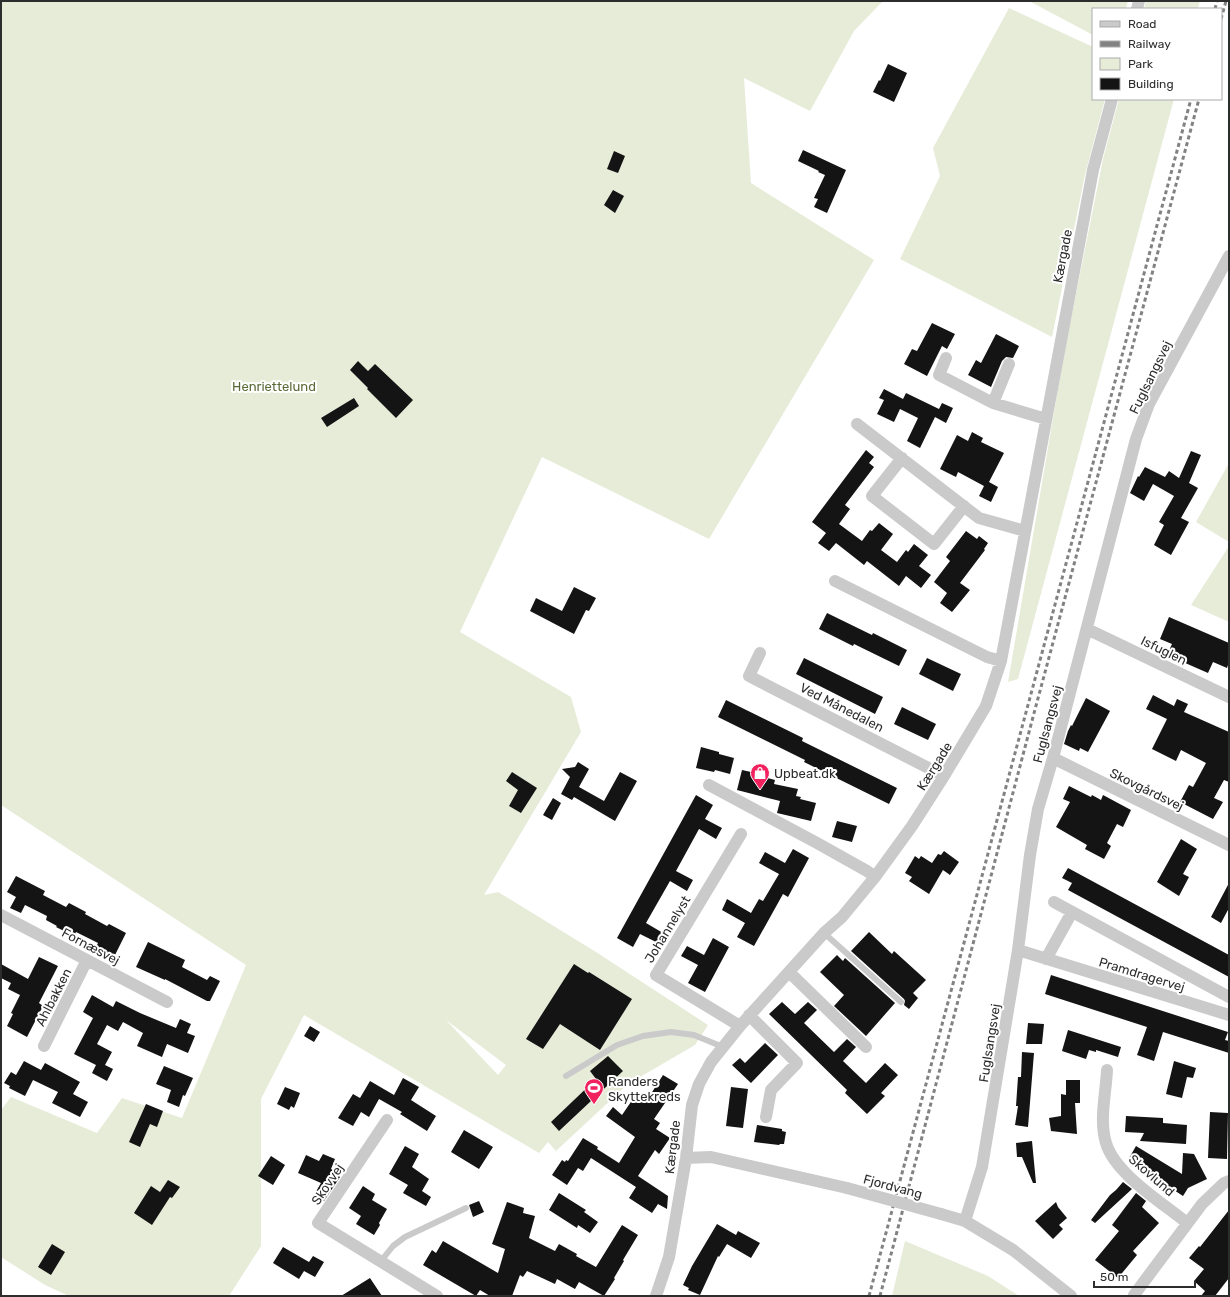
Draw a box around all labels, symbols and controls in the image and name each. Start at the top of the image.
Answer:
legend [1092,8,1222,100]
text: Road [1128,17,1156,31]
text: Railway [1128,37,1171,51]
text: Park [1128,57,1154,71]
text: Building [1128,77,1174,91]
street label: Kærgade [1050,228,1076,284]
street label: Fuglsangsvej [1126,338,1176,417]
park label: Henriettelund [232,379,316,394]
street label: Isfuglen [1138,633,1189,669]
street label: Ved Månedalen [797,680,886,735]
street label: Fuglsangsvej [1030,684,1066,765]
street label: Kærgade [914,739,956,794]
shop icon: Upbeat.dk [749,762,771,790]
street label: Skovgårdsvej [1107,765,1186,815]
place label: Upbeat.dk [774,766,836,781]
street label: Johannelyst [642,893,693,966]
street label: Fornæsvej [59,925,122,968]
street label: Pramdragervej [1097,954,1187,996]
street label: Ahlbakken [32,966,74,1029]
street label: Fuglsangsvej [976,1003,1004,1084]
place label: Randers Skyttekreds [608,1074,681,1104]
sports icon: Randers Skyttekreds [583,1077,605,1105]
street label: Kærgade [662,1119,684,1175]
street label: Skovlund [1126,1152,1178,1199]
street label: Skovvej [308,1161,347,1208]
street label: Fjordvang [861,1171,924,1203]
scale bar [1094,1263,1195,1289]
text: 50 m [1100,1270,1128,1284]

